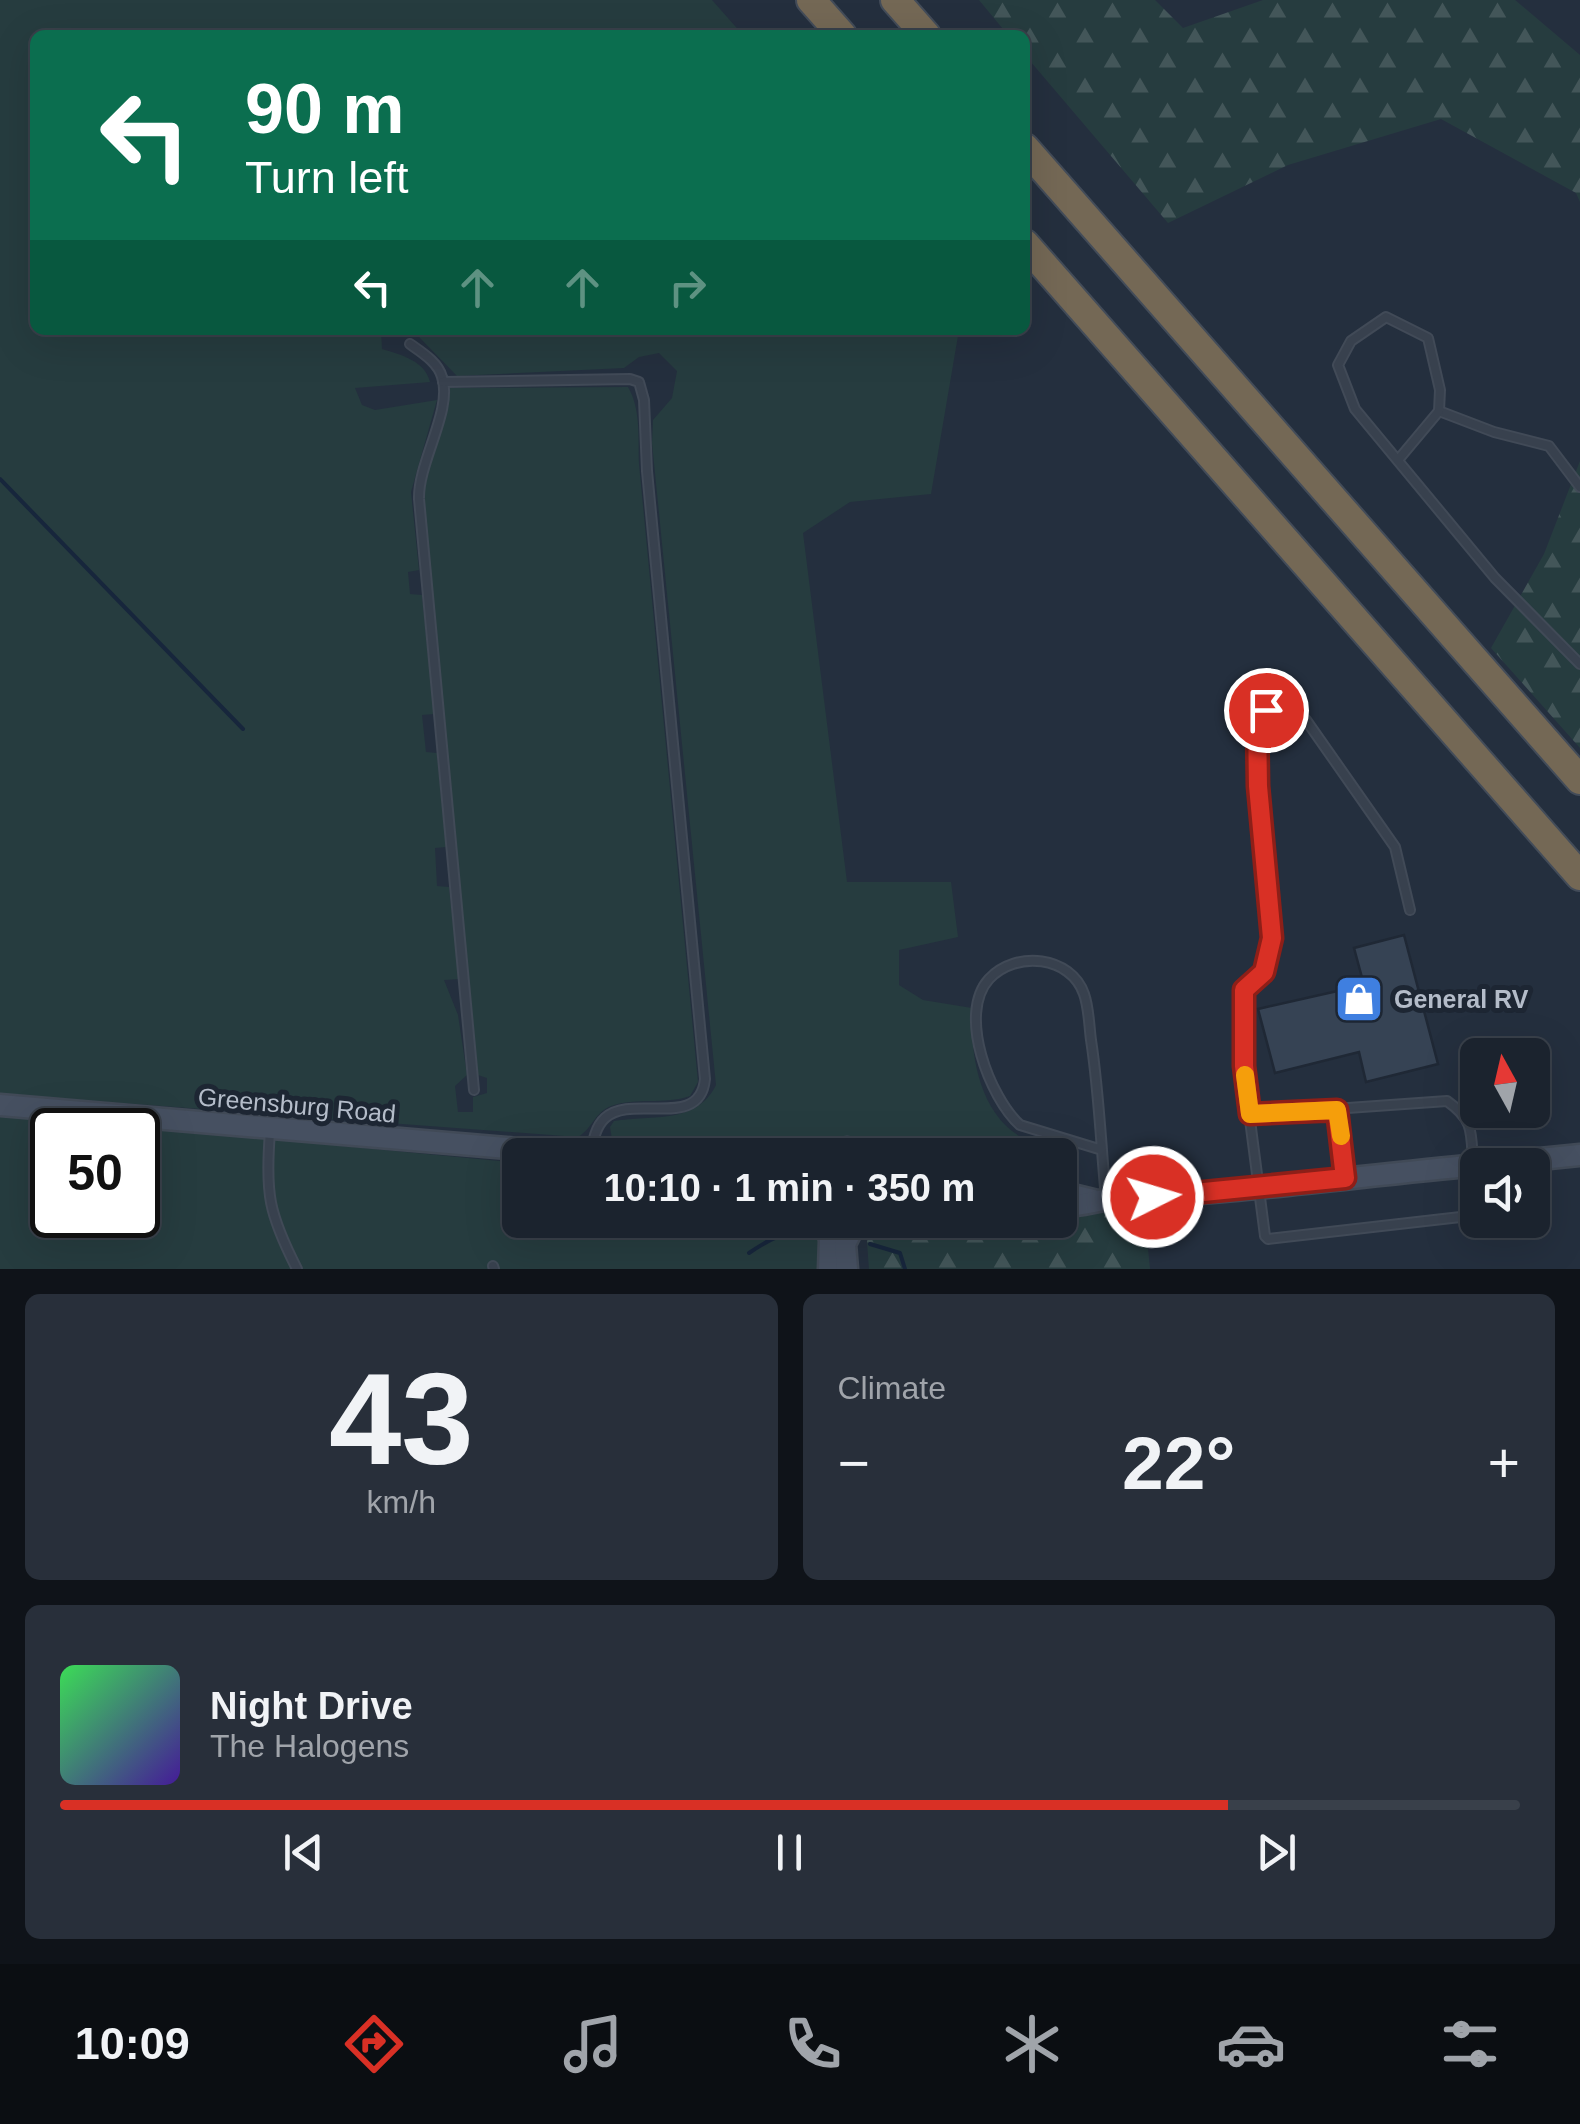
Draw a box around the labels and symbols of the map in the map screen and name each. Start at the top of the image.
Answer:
pin [1224,668,1309,753]
shop icon: General RV [1333,973,1385,1025]
place label: General RV [1394,985,1529,1013]
north arrow [1460,1038,1550,1128]
street label: Greensburg Road [197,1082,397,1128]
speed limit sign: 50 [30,1108,160,1238]
position arrow [1101,1145,1205,1249]

